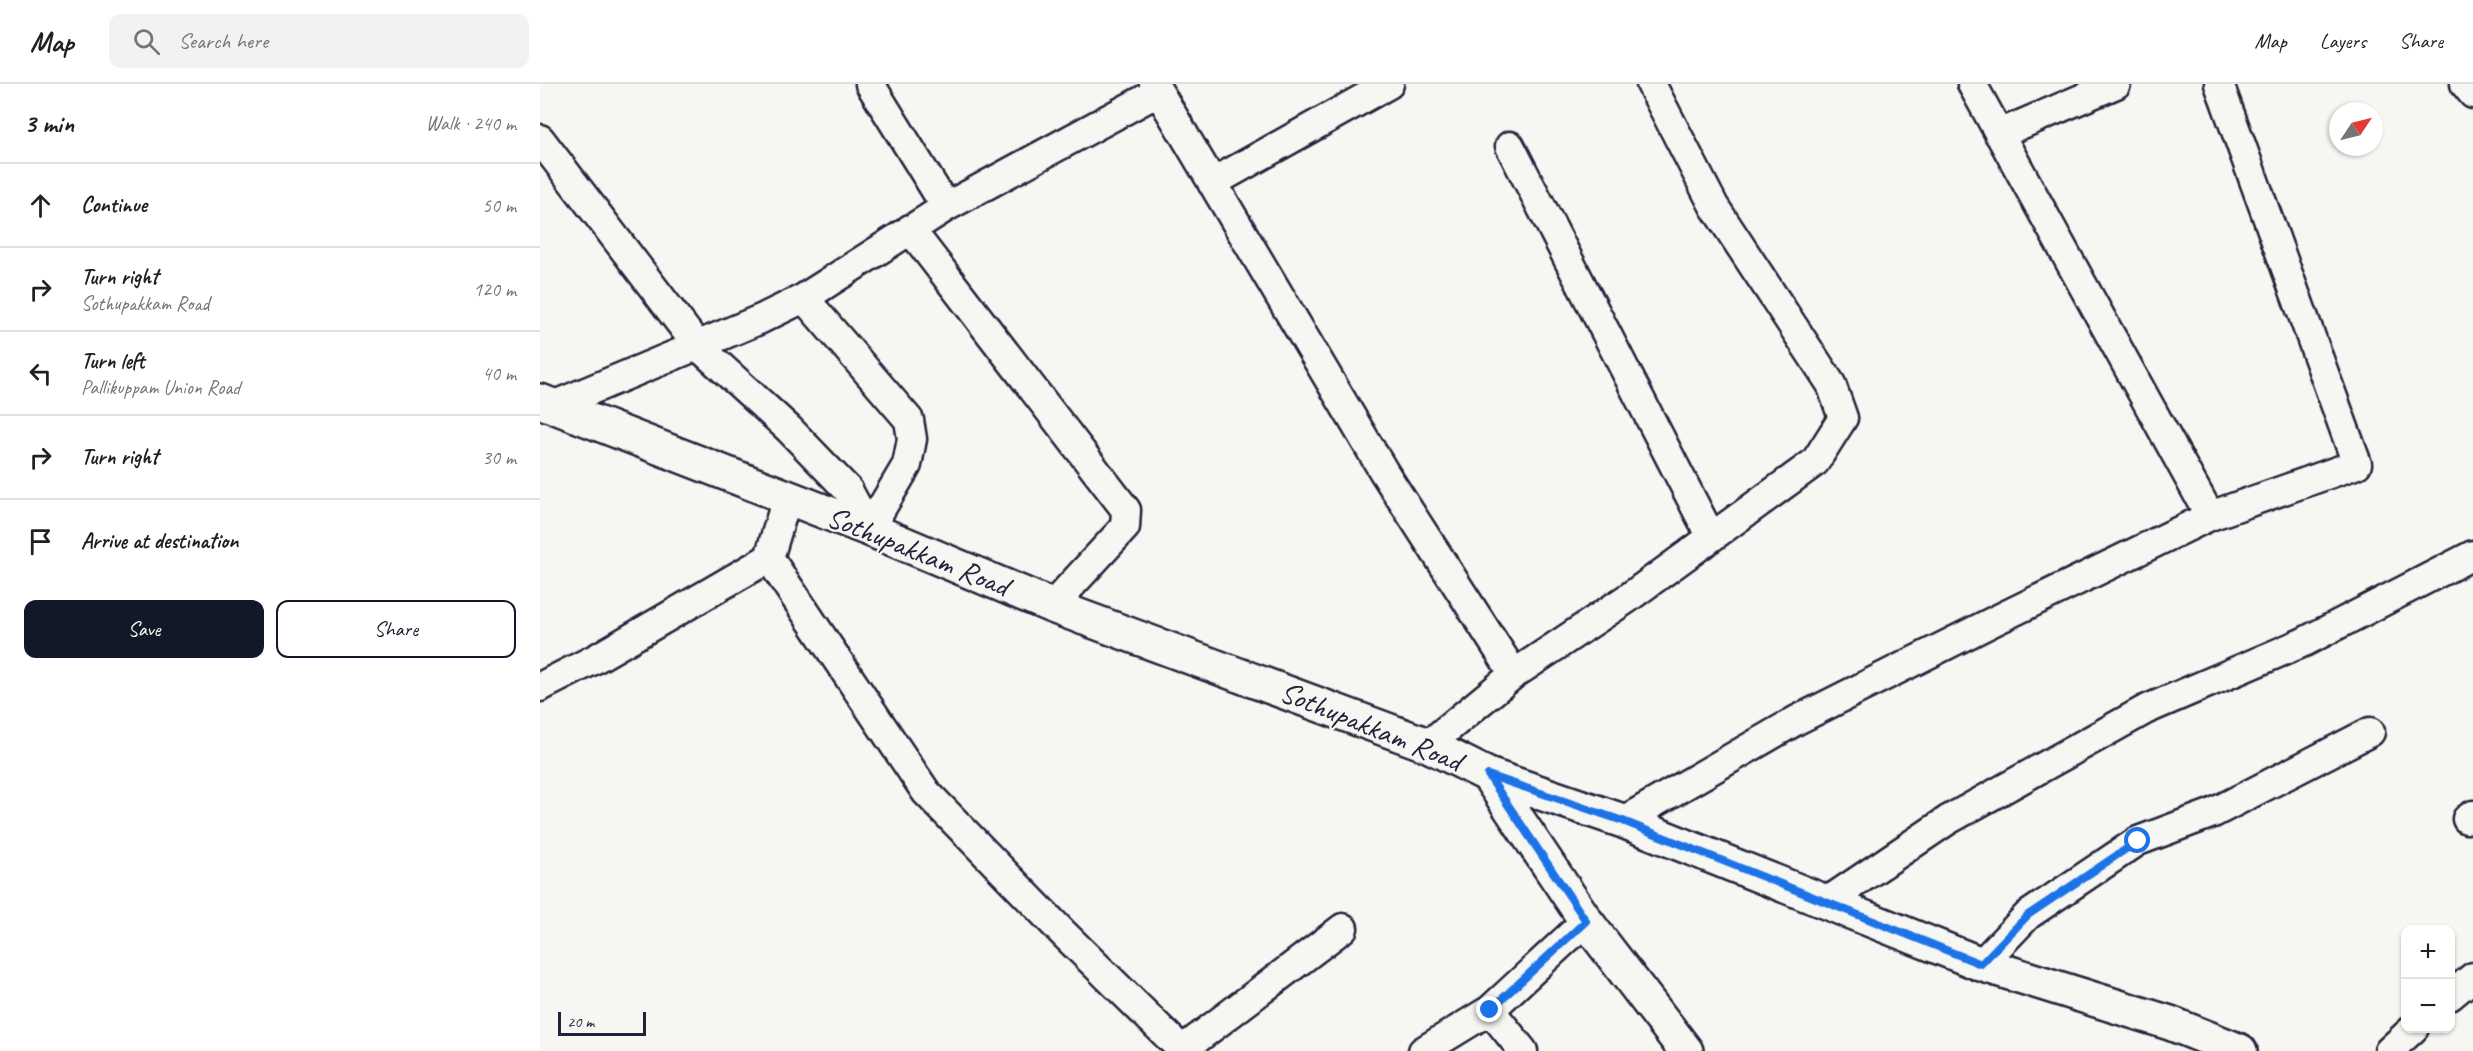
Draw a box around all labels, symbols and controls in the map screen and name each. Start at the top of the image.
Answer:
search box [109,14,529,68]
text: Map [30,24,73,59]
icon: search [130,25,163,58]
text: Search here [178,27,268,55]
text: Map [2254,28,2287,54]
text: Layers [2320,28,2366,54]
text: Share [2399,28,2443,54]
north arrow [2329,102,2383,156]
text: 3 min [24,107,74,140]
text: Walk · 240 m [426,111,516,136]
icon: ahead [24,189,57,222]
text: Continue [81,191,147,219]
text: 50 m [482,193,516,218]
text: Turn right [81,263,158,291]
icon: right [24,273,57,306]
text: 120 m [473,277,516,302]
text: Sothupakkam Road [81,291,209,316]
text: Turn left [81,347,145,375]
icon: left [24,357,57,390]
text: 40 m [482,361,516,386]
text: Pallikuppam Union Road [81,375,240,400]
icon: right [24,441,57,474]
text: Turn right [81,443,158,471]
text: 30 m [482,445,516,470]
street label: Sothupakkam Road [822,497,1018,606]
icon: arrive [24,525,57,558]
text: Arrive at destination [81,527,238,555]
button: Save [24,600,264,658]
button: Share [276,600,516,658]
street label: Sothupakkam Road [1275,672,1471,781]
route start [2124,827,2150,853]
map controls [2401,925,2455,1033]
button: + [2401,925,2455,979]
button: − [2401,979,2455,1033]
route end [1476,996,1502,1022]
scale bar [558,1009,646,1036]
text: 20 m [567,1012,594,1032]

